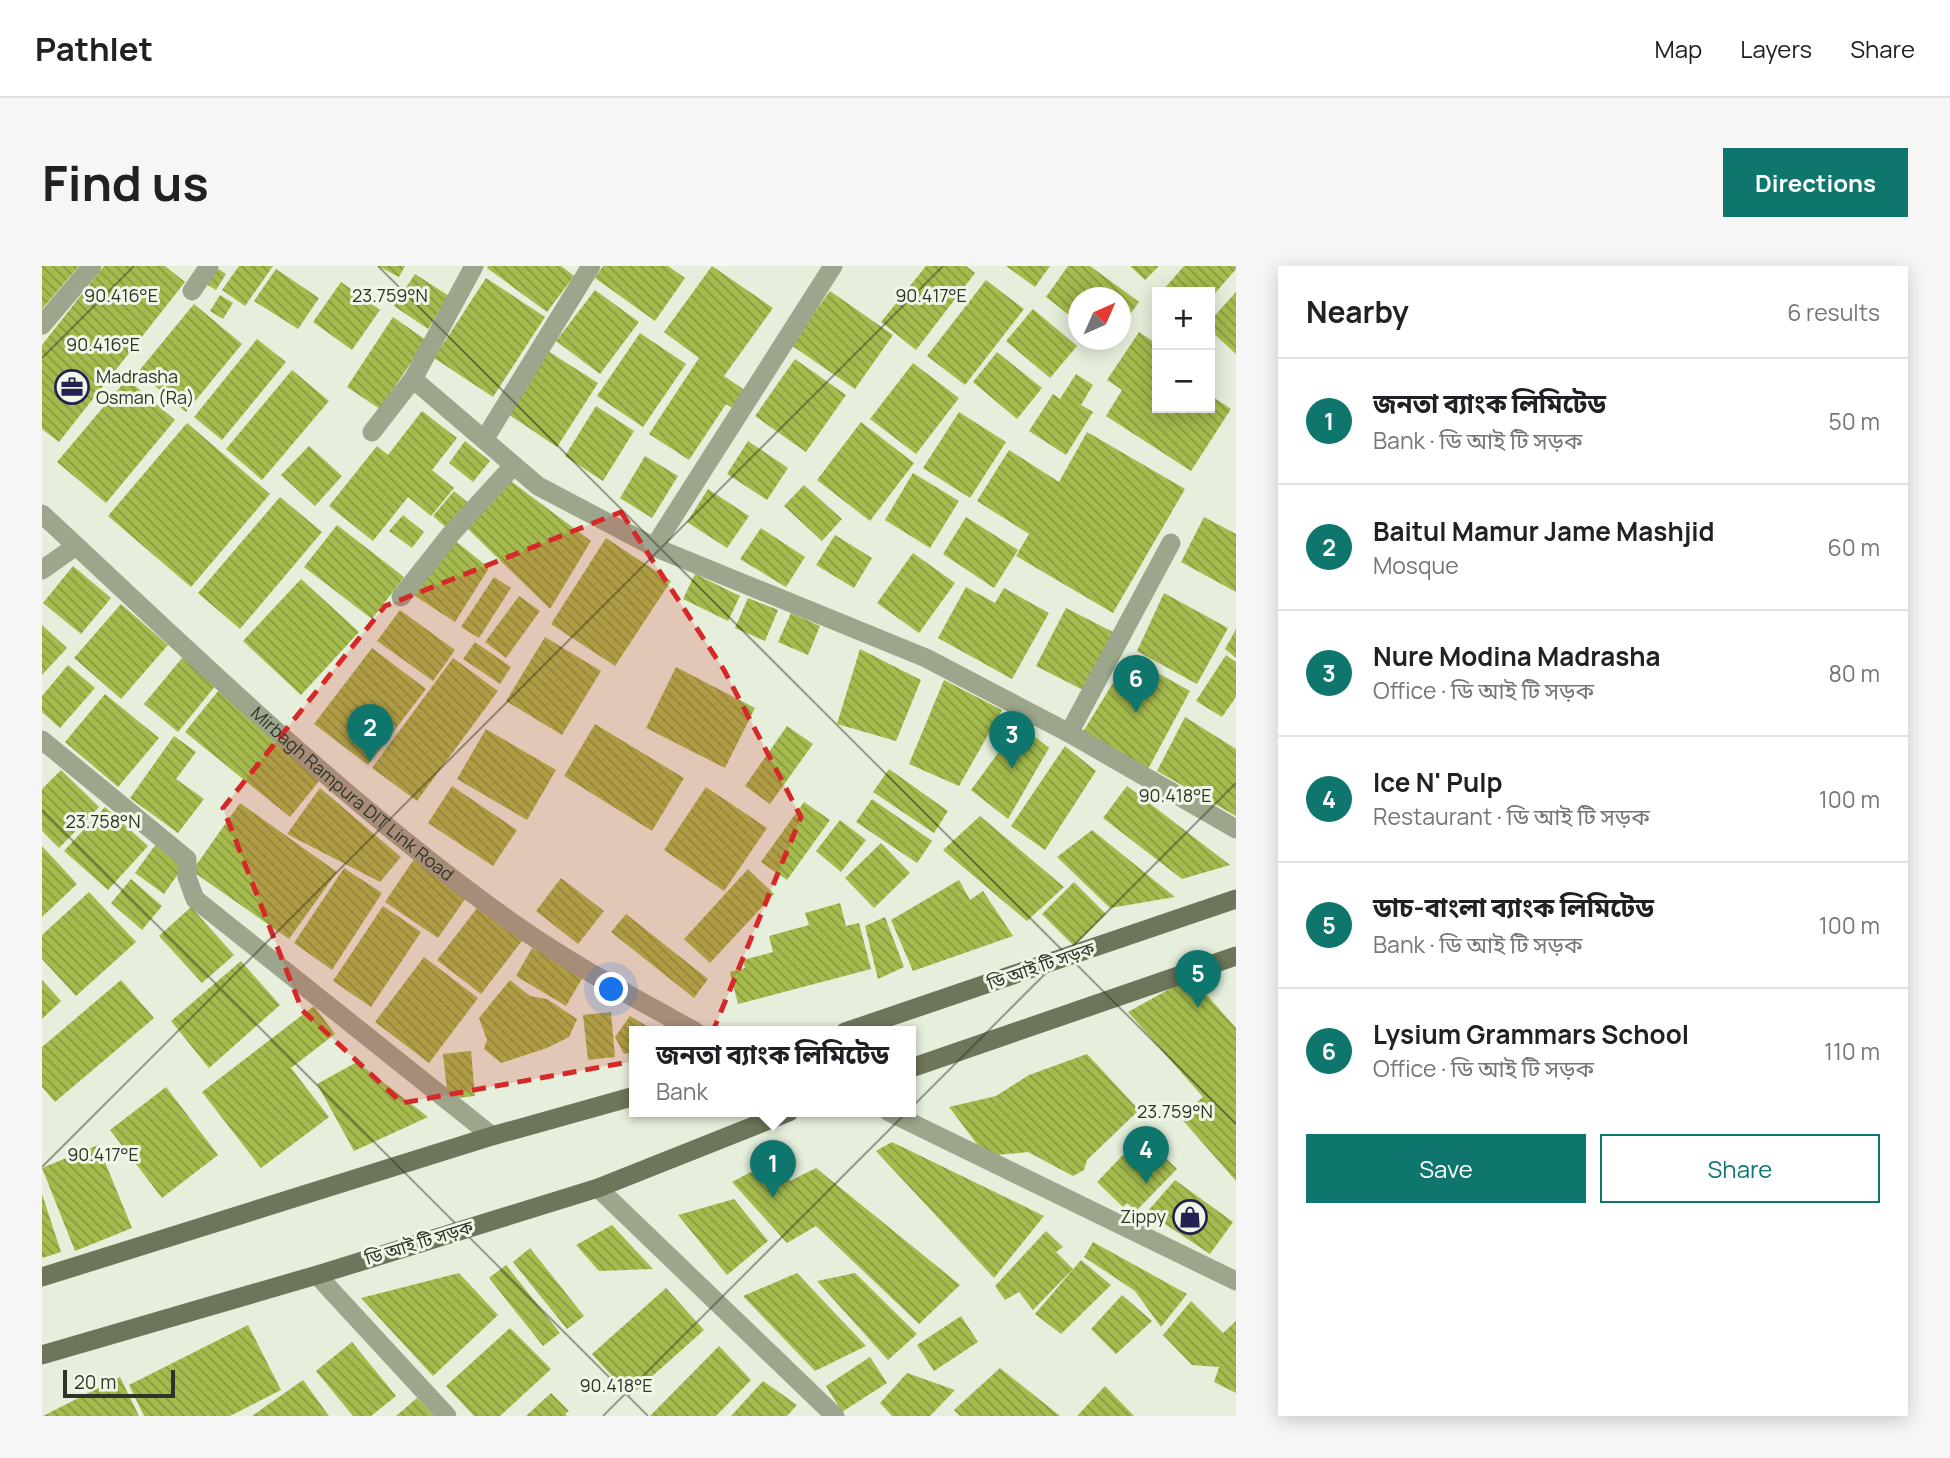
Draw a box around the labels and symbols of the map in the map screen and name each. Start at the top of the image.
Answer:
text: 90.416°E [84,283,158,307]
text: 23.759°N [352,283,428,307]
text: 90.417°E [895,283,967,307]
north arrow [1068,287,1131,350]
text: 90.416°E [66,332,140,356]
place label: Madrasha Osman (Ra) [96,364,194,409]
office icon: Madrasha Osman (Ra) [53,368,91,406]
pin: 6 [1113,655,1159,713]
street label: Mirbagh Rampura DIT Link Road [246,701,459,886]
pin: 2 [347,704,393,762]
pin: 3 [989,711,1035,769]
text: 90.418°E [1138,783,1212,807]
text: 23.758°N [65,809,141,833]
street label: ডি আই টি সড়ক [983,935,1098,995]
pin: 5 [1175,950,1221,1008]
your location [594,972,628,1006]
text: 23.759°N [1137,1099,1213,1123]
pin: 4 [1123,1126,1169,1184]
pin: 1 [750,1140,796,1198]
text: 90.417°E [67,1142,139,1166]
shop icon: Zippy [1171,1198,1209,1236]
place label: Zippy [1120,1204,1167,1228]
street label: ডি আই টি সড়ক [361,1214,476,1270]
scale bar [63,1367,175,1399]
text: 90.418°E [579,1373,653,1397]

